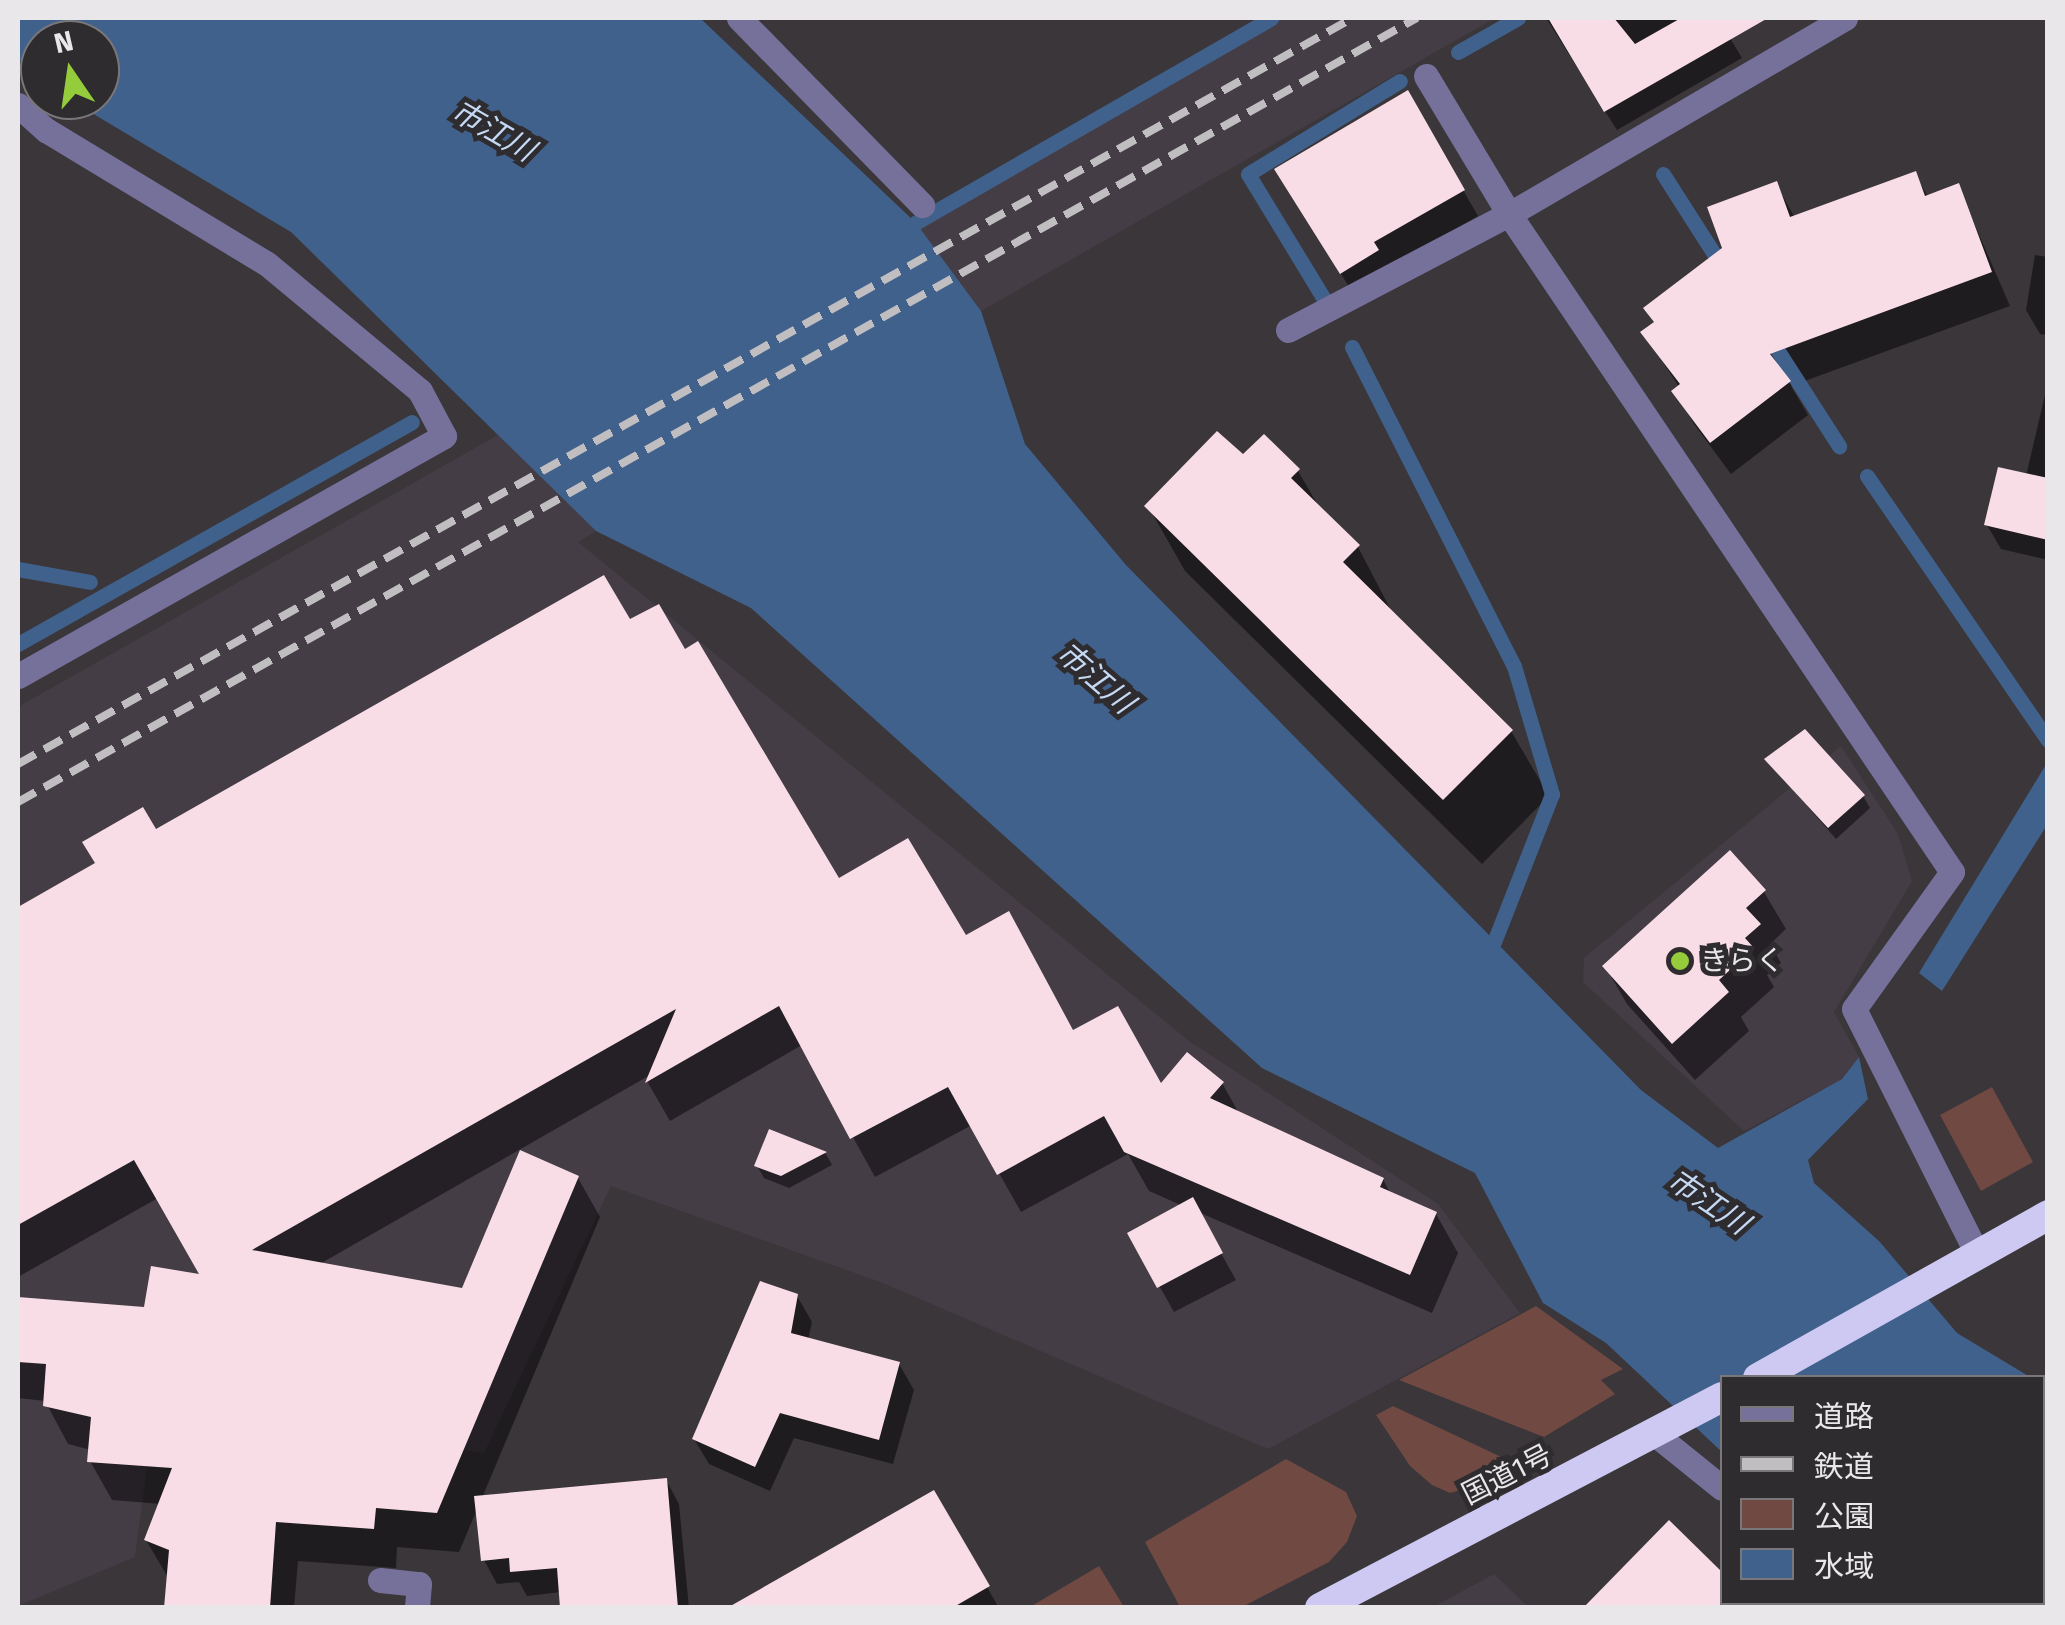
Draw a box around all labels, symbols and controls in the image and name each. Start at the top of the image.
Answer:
north arrow [20,20,120,120]
text: N [51,24,76,60]
water label: 市江川 [445,93,541,169]
water label: 市江川 [1049,635,1141,721]
place label: きらく [1700,944,1784,978]
marker: きらく [1669,950,1691,972]
water label: 市江川 [1661,1162,1755,1242]
legend [1720,1375,2045,1605]
text: 道路 [1814,1399,1874,1435]
street label: 国道1号 [1457,1438,1557,1512]
text: 鉄道 [1814,1449,1874,1485]
text: 公園 [1814,1499,1874,1535]
text: 水域 [1814,1549,1874,1585]

